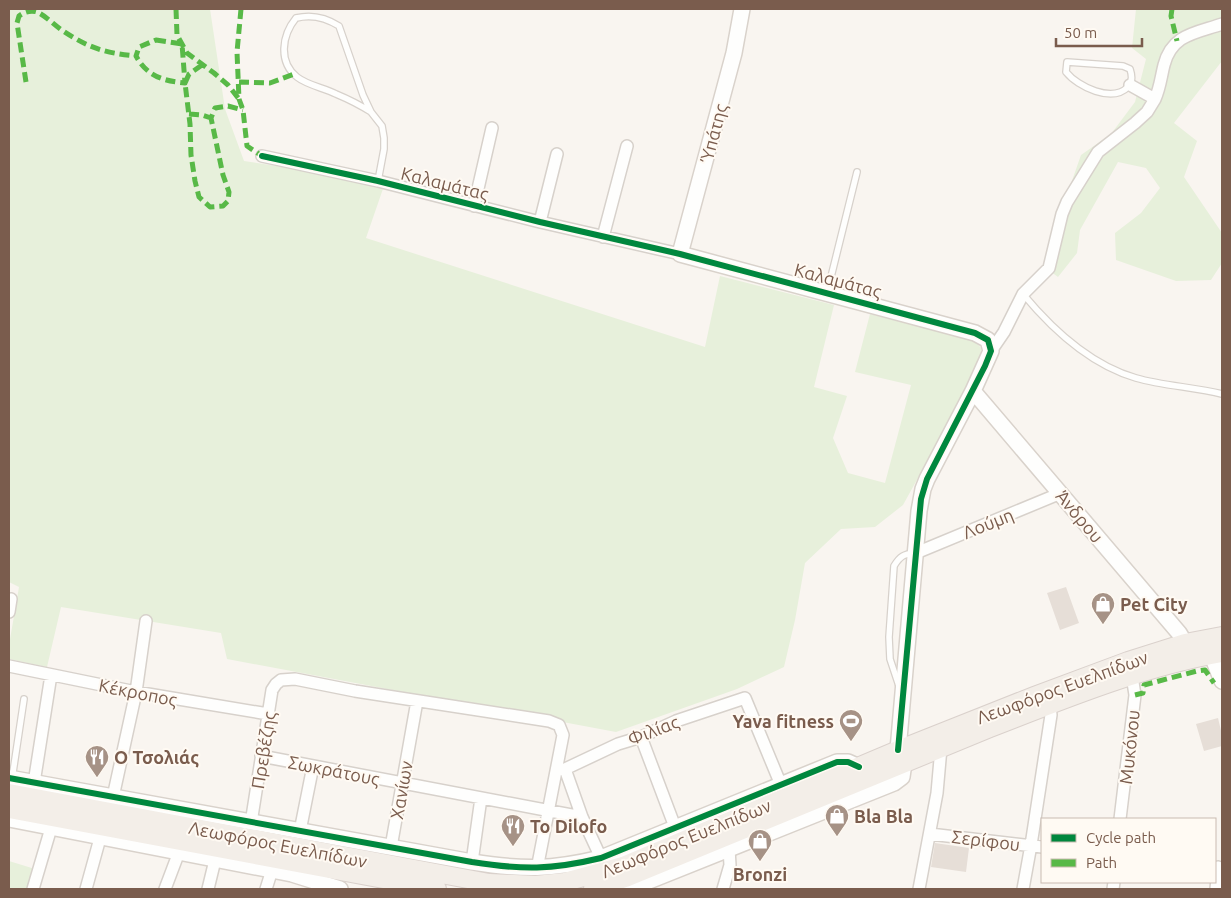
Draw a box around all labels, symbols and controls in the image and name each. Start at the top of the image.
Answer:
scale bar [1056,15,1142,47]
text: 50 m [1064,24,1097,41]
street label: Ύπάτης [695,102,731,166]
street label: Καλαμάτας [399,162,491,205]
street label: Καλαμάτας [792,259,884,302]
street label: Άνδρου [1052,486,1108,546]
street label: Λούμη [960,504,1016,542]
shop icon: Pet City [1090,591,1116,625]
place label: Pet City [1120,594,1188,614]
street label: Λεωφόρος Ευελπίδων [974,647,1151,728]
street label: Κέκροπος [97,675,179,710]
sports icon: Yava fitness [838,708,864,742]
street label: Μυκόνου [1115,709,1143,785]
street label: Πρεβέζης [247,710,280,790]
street label: Φιλίας [625,711,682,750]
place label: Yava fitness [732,711,834,731]
restaurant icon: Ο Τσολιάς [84,744,110,778]
place label: Ο Τσολιάς [114,747,199,768]
street label: Σωκράτους [286,751,381,790]
street label: Χανίων [386,759,416,821]
street label: Λεωφόρος Ευελπίδων [598,795,774,882]
shop icon: Bla Bla [824,803,850,837]
place label: Bla Bla [854,806,913,826]
restaurant icon: To Dilofo [500,813,526,847]
place label: To Dilofo [530,816,607,836]
street label: Λεωφόρος Ευελπίδων [187,817,369,872]
legend [1041,818,1216,883]
street label: Σερίφου [951,826,1021,854]
shop icon: Bronzi [747,828,773,862]
text: Cycle path [1086,829,1156,846]
text: Path [1086,854,1117,871]
place label: Bronzi [733,864,787,884]

